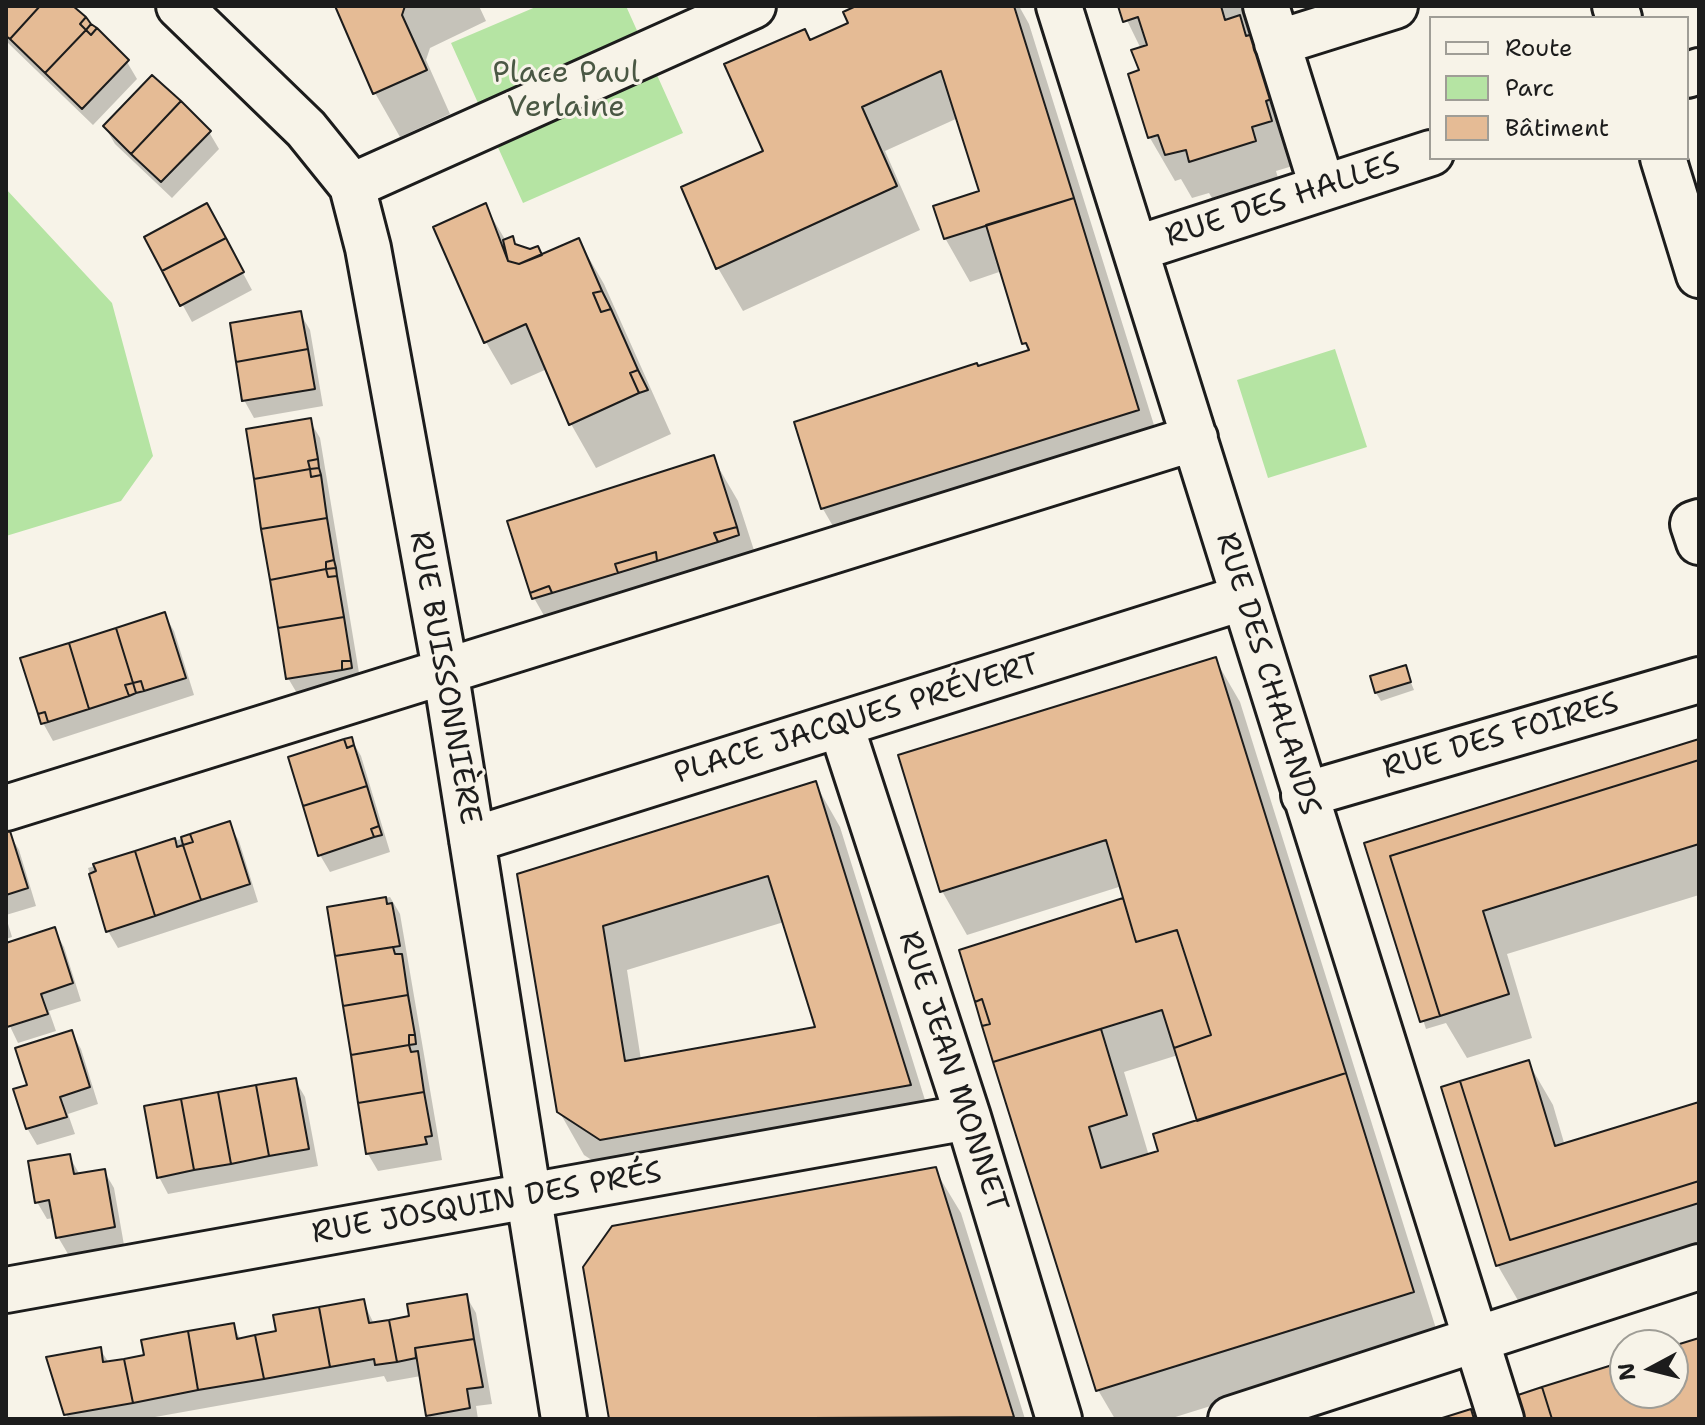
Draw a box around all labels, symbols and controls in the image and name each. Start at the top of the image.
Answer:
legend [1429,16,1689,160]
text: Route [1505,32,1573,64]
park label: Place Paul Verlaine [492,56,640,126]
text: Parc [1505,72,1554,104]
text: Bâtiment [1505,112,1609,144]
street label: RUE DES HALLES [1161,146,1405,256]
street label: RUE BUISSONNIÈRE [400,528,488,828]
street label: RUE DES CHALANDS [1207,528,1327,820]
street label: PLACE JACQUES PRÉVERT [670,647,1044,793]
street label: RUE DES FOIRES [1379,686,1623,788]
street label: RUE JEAN MONNET [890,927,1014,1217]
street label: RUE JOSQUIN DES PRÉS [309,1155,665,1253]
north arrow [1609,1329,1689,1409]
text: N [1611,1361,1642,1382]

